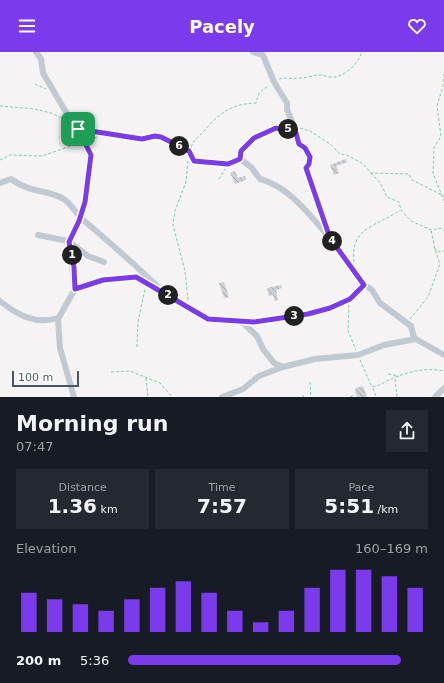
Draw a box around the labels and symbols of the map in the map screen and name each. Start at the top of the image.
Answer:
pin [61,112,95,146]
pin: 5 [278,119,298,139]
pin: 6 [169,136,189,156]
pin: 4 [322,231,342,251]
pin: 1 [62,245,82,265]
pin: 2 [158,285,178,305]
pin: 3 [284,306,304,326]
scale bar [12,369,79,388]

